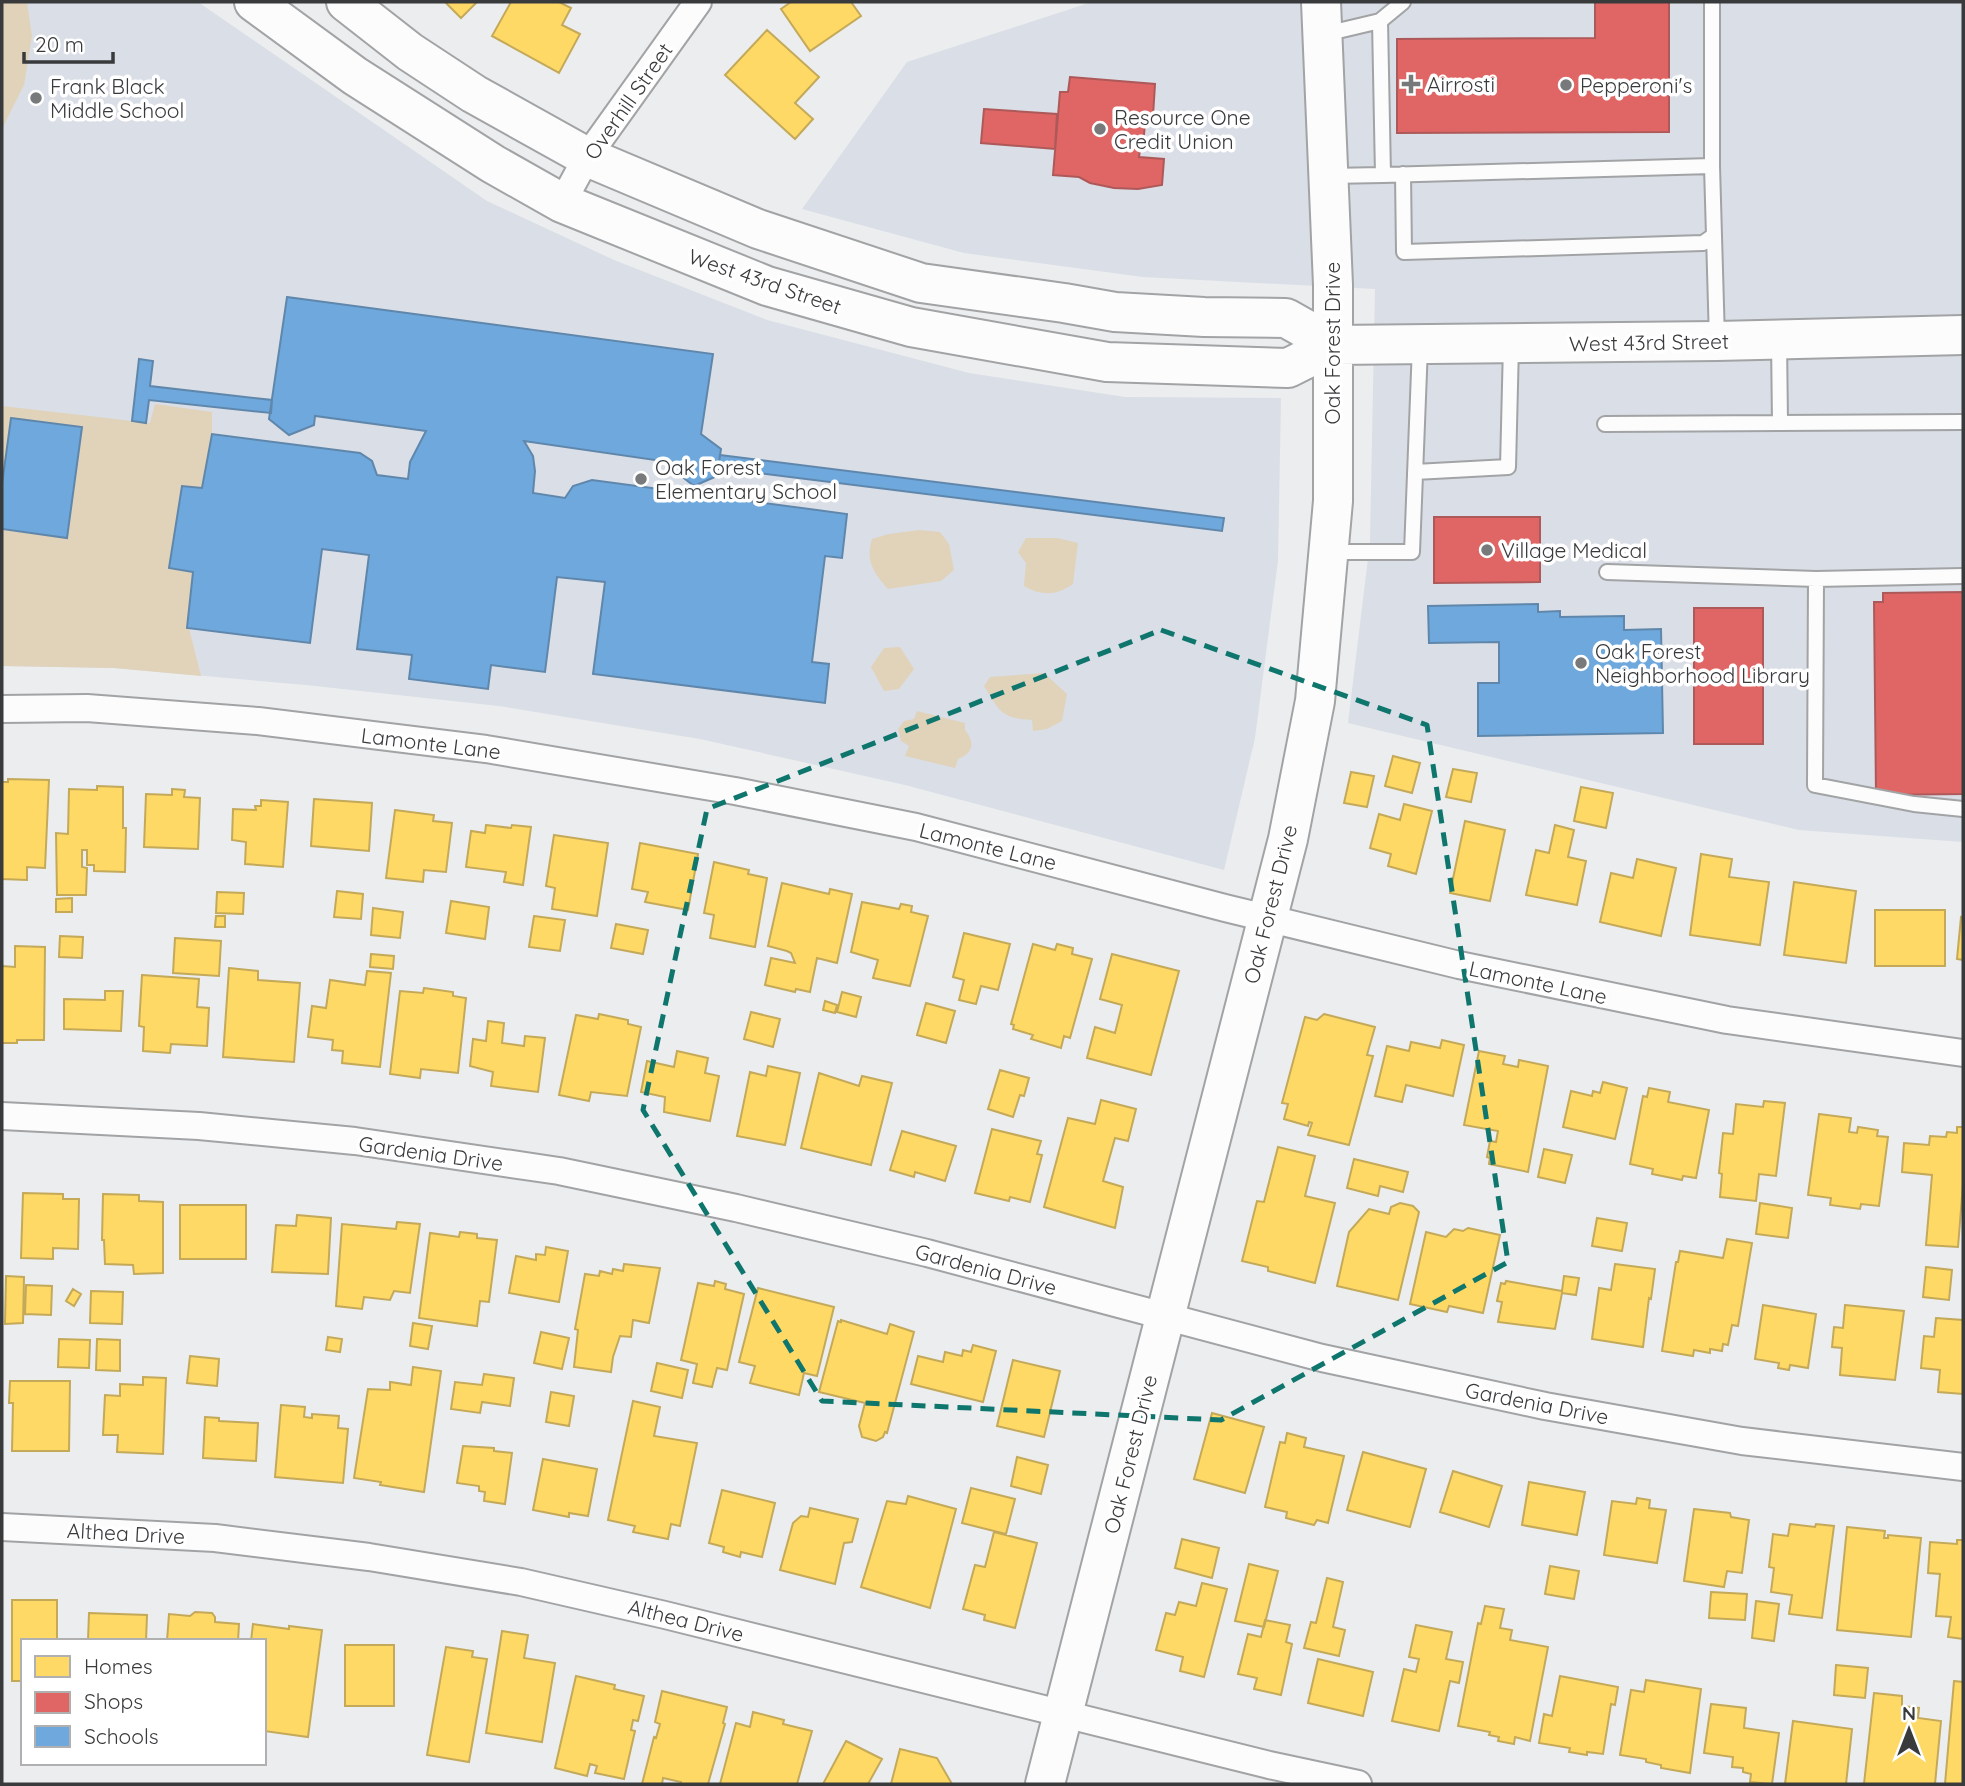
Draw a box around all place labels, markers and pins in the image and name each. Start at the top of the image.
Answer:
place label: Airrosti [1427,71,1495,97]
place label: Pepperoni's [1580,72,1692,98]
place label: Frank Black Middle School [50,73,184,123]
marker: Airrosti [1401,74,1421,94]
marker: Pepperoni's [1558,77,1574,93]
marker: Frank Black Middle School [28,90,44,106]
place label: Resource One Credit Union [1114,104,1251,154]
marker: Resource One Credit Union [1092,121,1108,137]
place label: Oak Forest Elementary School [655,454,837,504]
marker: Oak Forest Elementary School [633,471,649,487]
place label: Village Medical [1501,537,1647,563]
marker: Village Medical [1479,542,1495,558]
place label: Oak Forest Neighborhood Library [1595,638,1810,688]
marker: Oak Forest Neighborhood Library [1573,655,1589,671]

